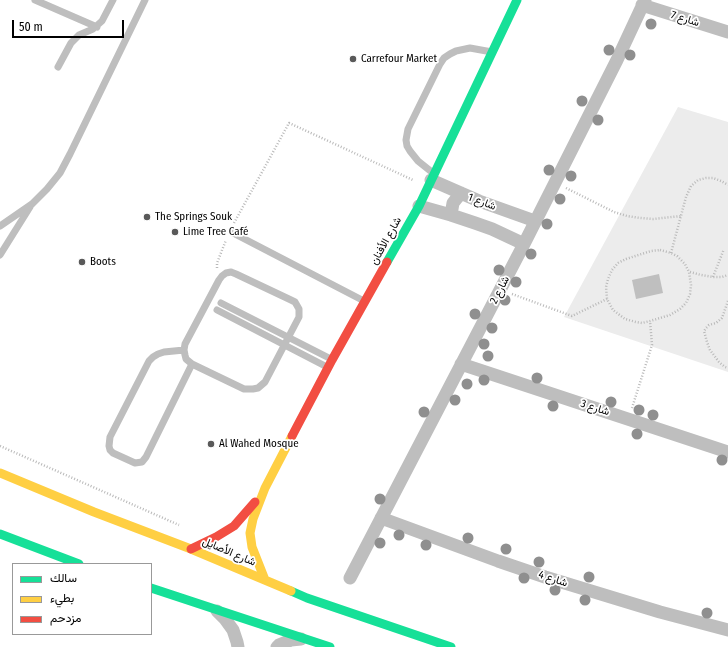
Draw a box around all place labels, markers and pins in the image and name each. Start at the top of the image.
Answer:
place label: Carrefour Market [361,52,437,66]
marker: Carrefour Market [348,54,358,64]
place label: The Springs Souk [155,210,232,224]
marker: The Springs Souk [142,212,152,222]
place label: Lime Tree Café [183,225,248,239]
marker: Lime Tree Café [170,227,180,237]
place label: Boots [90,255,116,269]
marker: Boots [77,257,87,267]
place label: Al Wahed Mosque [219,437,299,451]
marker: Al Wahed Mosque [206,439,216,449]

